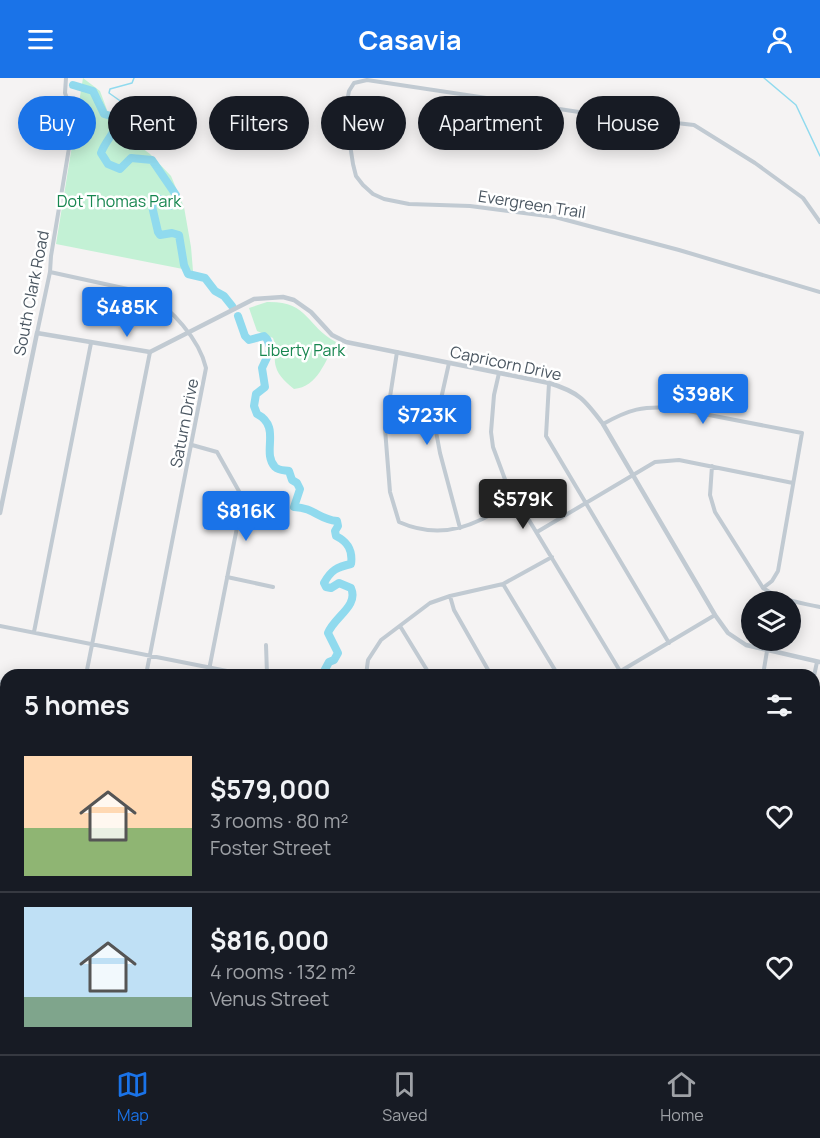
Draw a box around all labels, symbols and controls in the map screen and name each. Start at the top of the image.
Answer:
text: Casavia [358,21,462,58]
icon: menu [24,23,57,56]
icon: person [763,23,796,56]
chip: Buy [18,96,96,150]
chip: Rent [108,96,197,150]
chip: Filters [209,96,309,150]
chip: New [321,96,406,150]
chip: Apartment [418,96,564,150]
chip: House [576,96,680,150]
street label: Evergreen Trail [477,185,587,223]
park label: Dot Thomas Park [57,190,182,212]
street label: South Clark Road [8,229,54,357]
pin: $485K [85,287,169,338]
text: $485K [96,293,158,320]
park label: Liberty Park [259,339,346,361]
street label: Capricorn Drive [448,340,564,386]
pin: $398K [661,374,745,425]
street label: Saturn Drive [165,376,203,470]
text: $398K [672,380,734,407]
pin: $723K [385,395,469,446]
text: $723K [397,401,457,428]
pin: $579K [481,479,565,530]
text: $579K [493,485,553,512]
pin: $816K [204,491,288,542]
text: $816K [217,497,275,524]
map controls [741,591,801,651]
button: layers [741,591,801,651]
text: 5 homes [24,687,130,723]
icon: filters [763,689,796,722]
text: $579,000 [210,771,331,807]
icon: home [72,780,144,852]
icon: heart [763,800,796,833]
text: 3 rooms · 80 m² [210,807,349,834]
text: Foster Street [210,834,331,861]
text: $816,000 [210,922,329,958]
icon: home [72,931,144,1003]
icon: heart [763,951,796,984]
text: 4 rooms · 132 m² [210,958,356,985]
text: Venus Street [210,985,329,1012]
tab: Map [116,1068,149,1126]
tab: Saved [382,1068,427,1126]
tab: Home [660,1068,704,1126]

